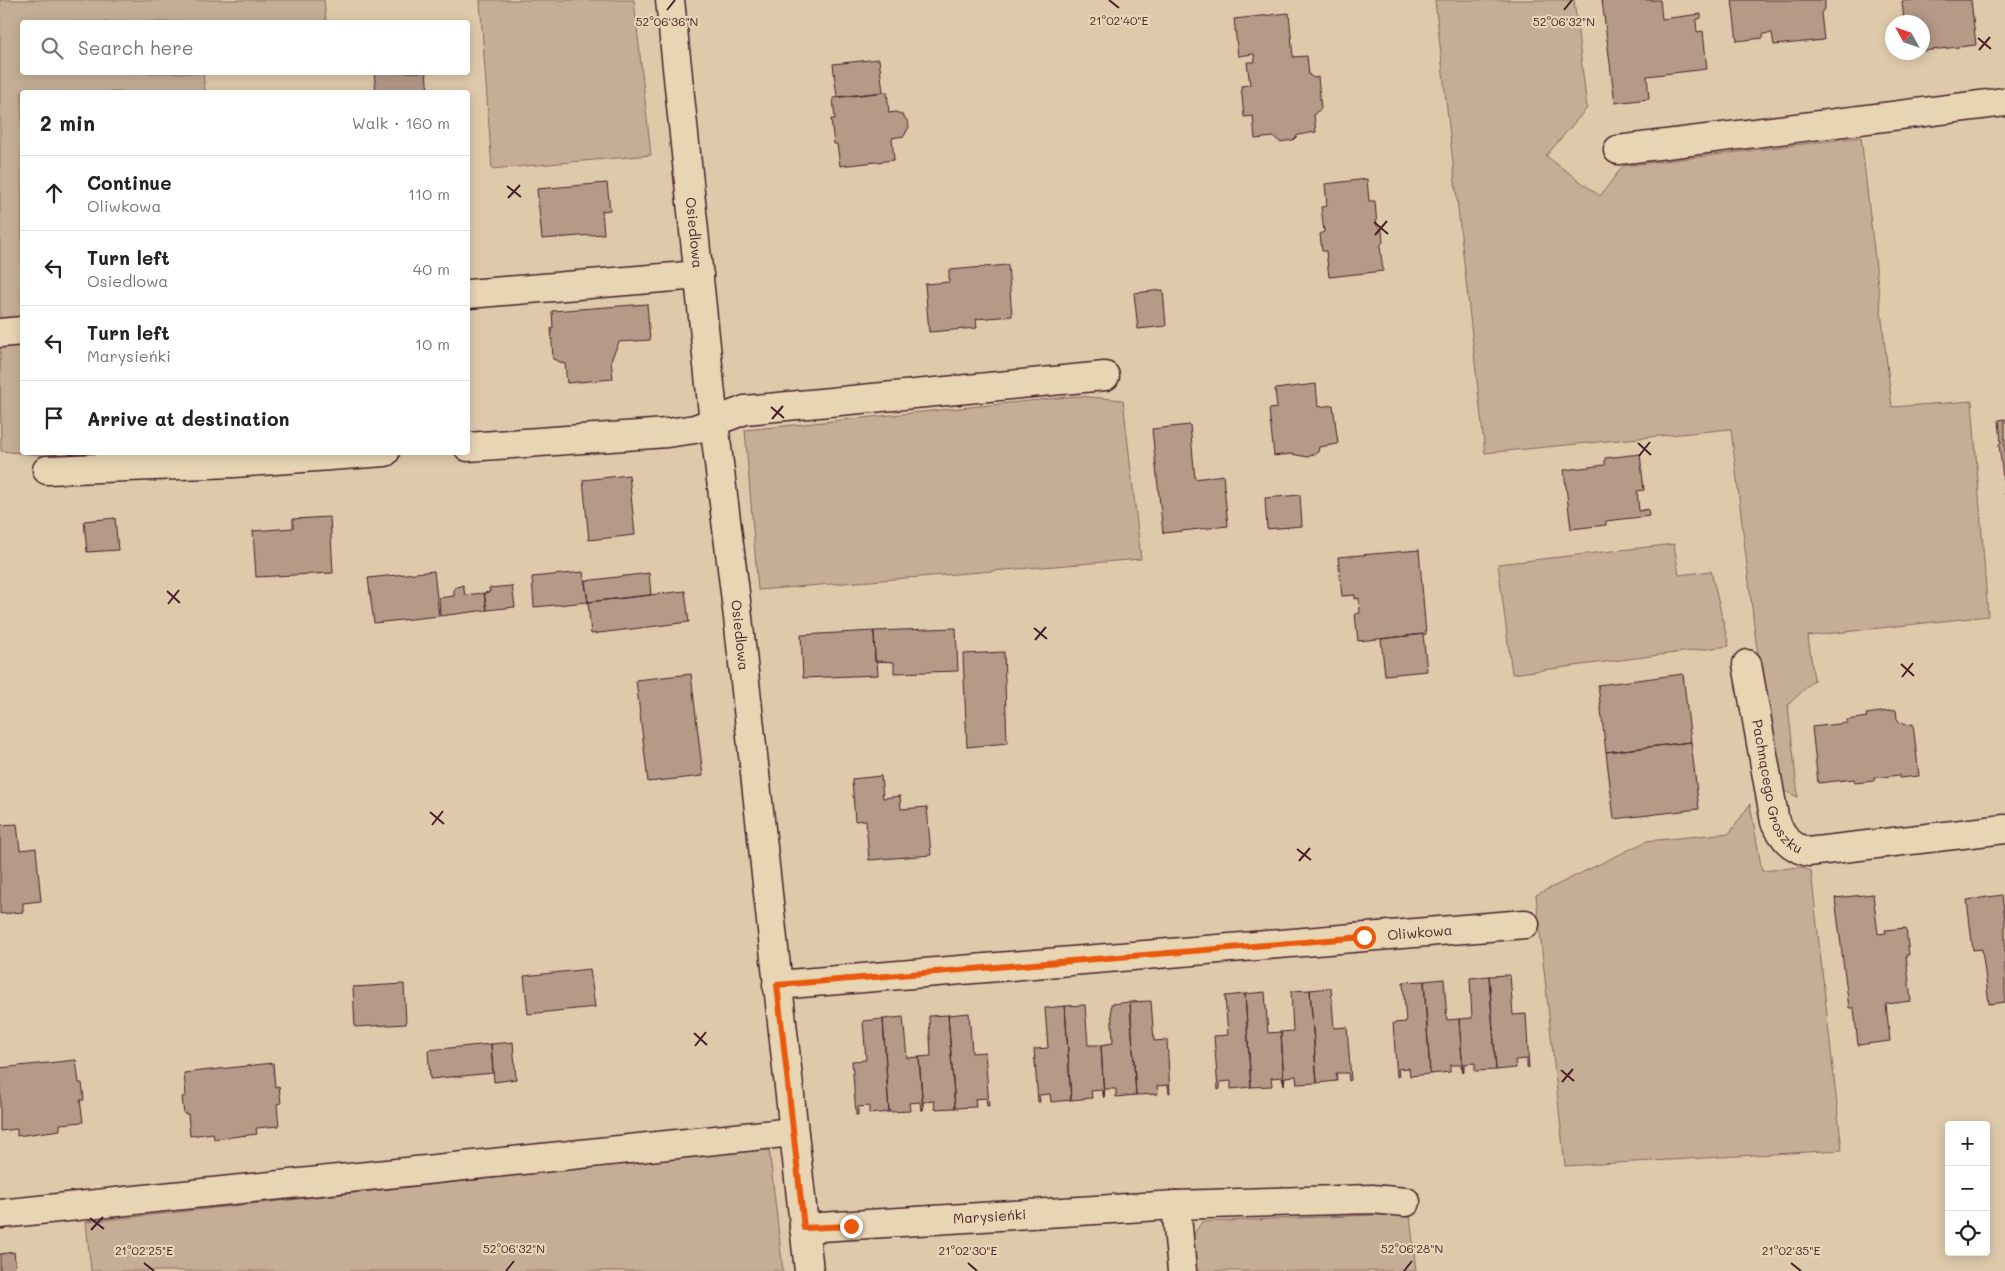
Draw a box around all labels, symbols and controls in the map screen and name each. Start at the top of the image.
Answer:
text: 21°02'40"E [1090,12,1149,28]
text: 52°06'36"N [636,13,698,29]
text: 52°06'32"N [1533,13,1595,29]
north arrow [1885,15,1930,60]
search box [20,20,470,75]
icon: search [38,34,66,62]
text: Search here [78,35,194,60]
text: 2 min [40,109,95,136]
text: Walk · 160 m [352,112,450,133]
text: Continue [87,170,172,195]
icon: ahead [40,179,68,207]
text: 110 m [408,183,450,204]
text: Oliwkowa [87,195,161,216]
street label: Osiedlowa [682,196,708,269]
text: Turn left [87,245,170,270]
icon: left [40,254,68,282]
text: 40 m [413,258,450,279]
text: Osiedlowa [87,270,168,291]
text: Turn left [87,320,170,345]
icon: left [40,329,68,357]
text: 10 m [415,333,450,354]
text: Marysieńki [87,345,171,366]
icon: arrive [40,404,68,432]
text: Arrive at destination [87,406,290,431]
street label: Osiedlowa [727,599,754,671]
street label: Pachnącego Groszku [1748,718,1806,858]
street label: Oliwkowa [1387,920,1453,944]
route start [1353,926,1376,949]
map controls [1945,1121,1990,1256]
button: + [1945,1121,1990,1166]
button: − [1945,1166,1990,1211]
street label: Marysieńki [952,1204,1027,1228]
button: locate [1945,1211,1990,1256]
route end [840,1215,863,1238]
text: 52°06'32"N [483,1240,545,1256]
text: 52°06'28"N [1381,1240,1443,1256]
text: 21°02'25"E [115,1242,173,1258]
text: 21°02'30"E [939,1242,998,1258]
text: 21°02'35"E [1762,1242,1820,1258]

